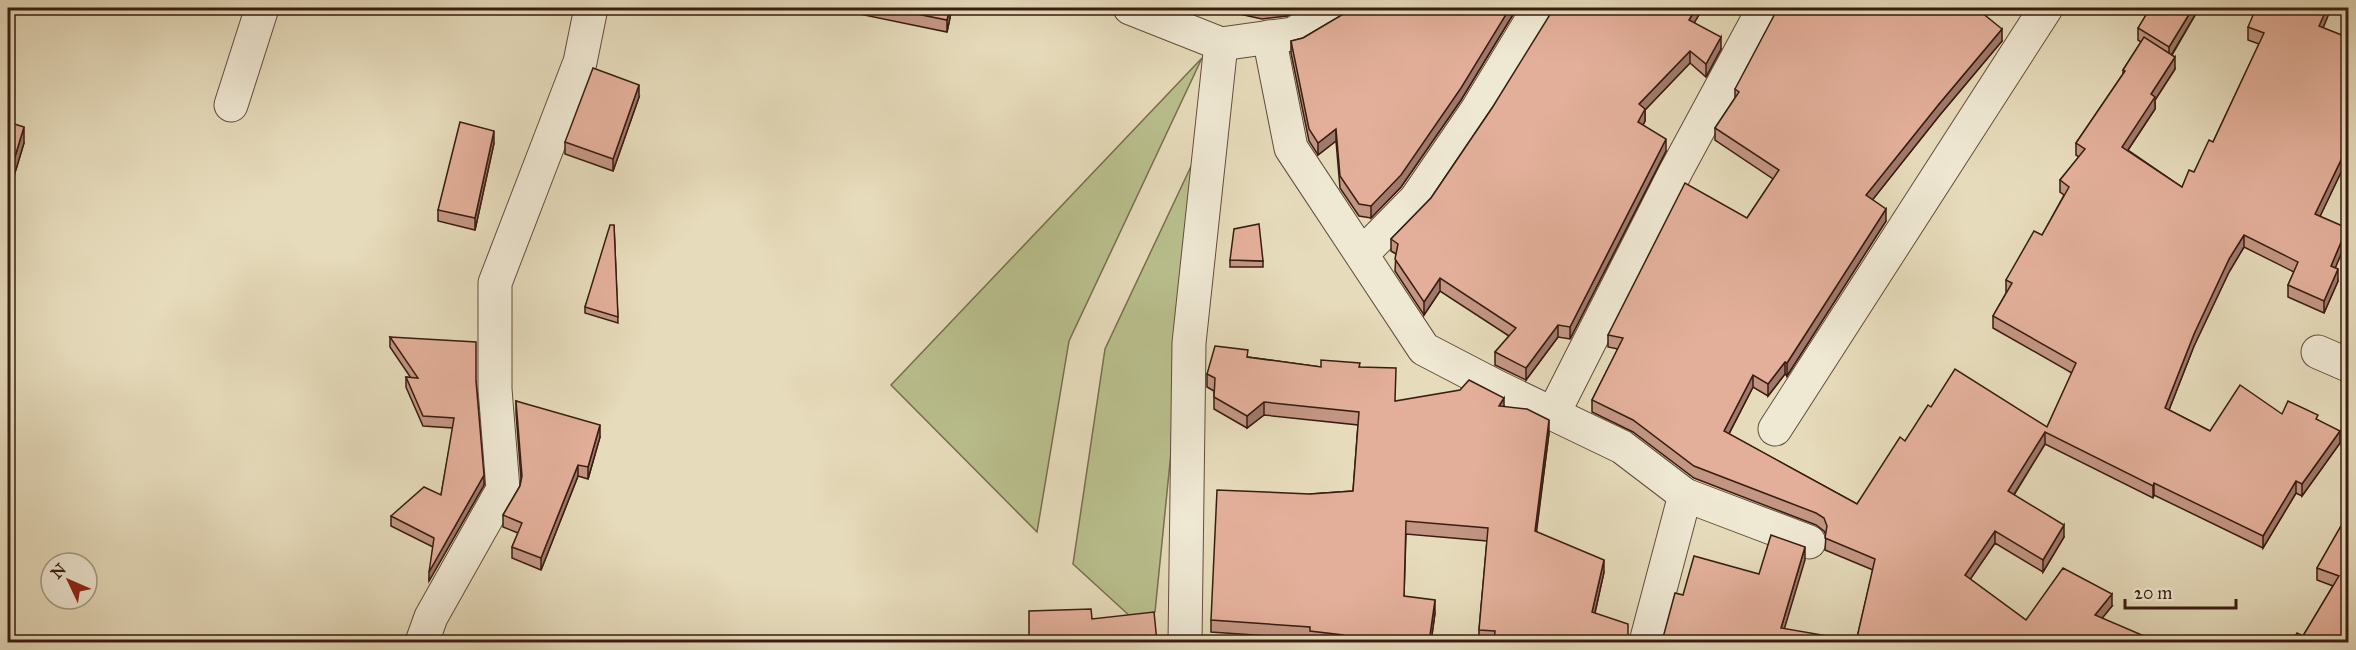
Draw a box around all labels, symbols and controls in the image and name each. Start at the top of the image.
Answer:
north arrow [39,551,99,611]
text: N [47,559,70,582]
scale bar [2125,572,2236,610]
text: 20 m [2134,582,2172,604]

